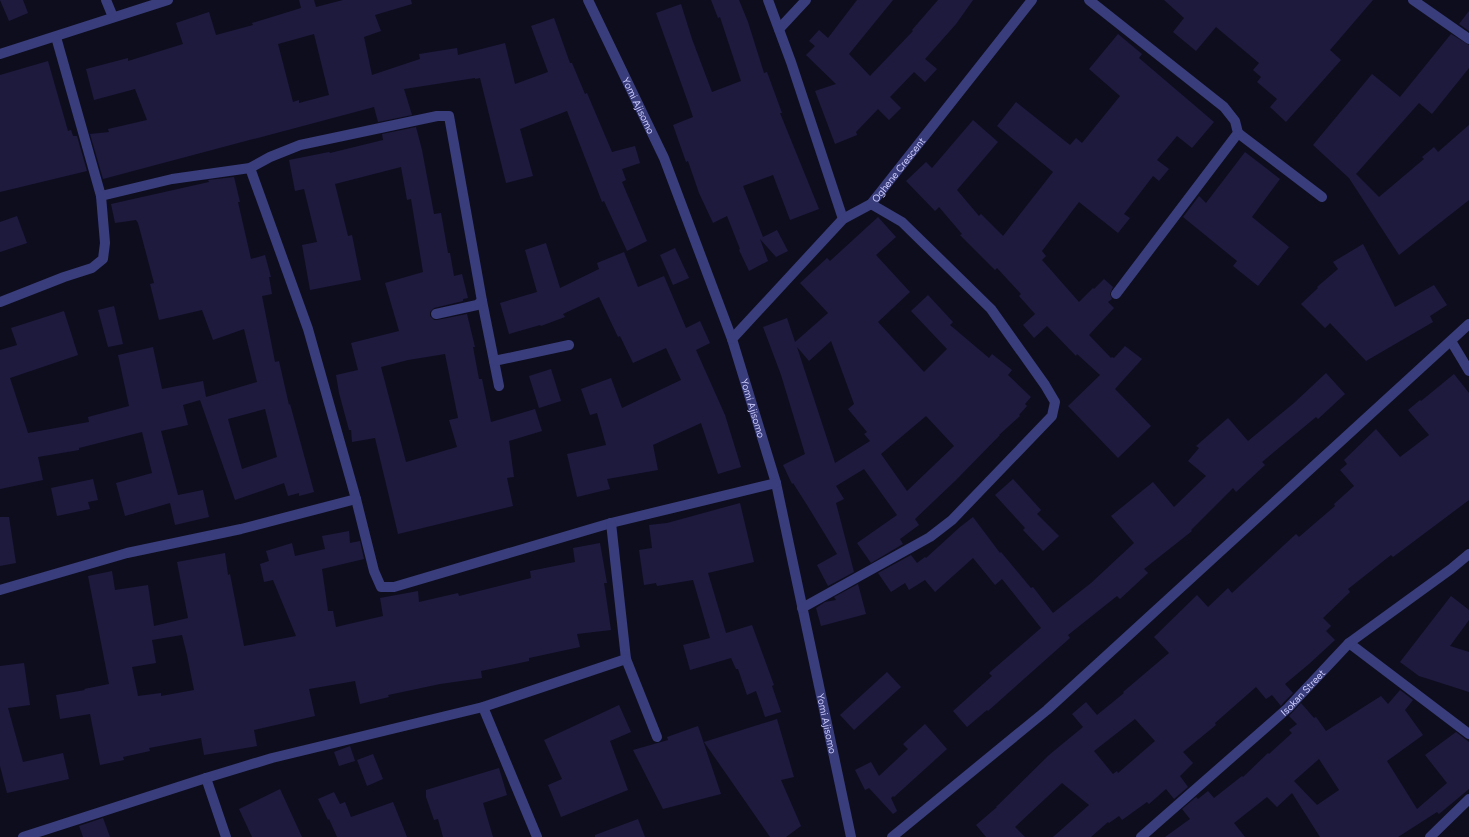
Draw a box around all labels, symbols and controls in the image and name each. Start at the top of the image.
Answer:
street label: Yomi Ajisomo [619,75,657,136]
street label: Oghene Crescent [869,135,928,205]
street label: Yomi Ajisomo [737,377,768,440]
street label: Isokan Street [1278,667,1328,719]
street label: Yomi Ajisomo [814,692,839,755]

